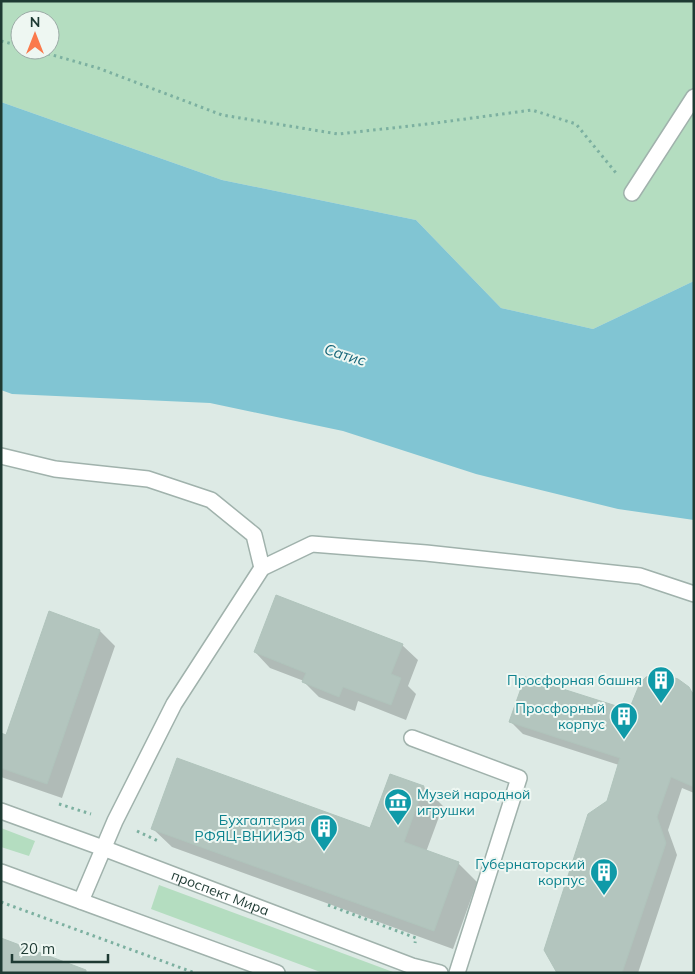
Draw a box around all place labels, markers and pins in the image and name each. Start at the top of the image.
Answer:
building icon: Просфорная башня [646,665,676,704]
place label: Просфорная башня [507,671,642,689]
place label: Просфорный корпус [515,699,605,733]
building icon: Просфорный корпус [609,701,639,740]
place label: Музей народной игрушки [417,785,530,819]
museum icon: Музей народной игрушки [383,787,413,826]
place label: Бухгалтерия РФЯЦ-ВНИИЭФ [195,811,305,845]
building icon: Бухгалтерия РФЯЦ-ВНИИЭФ [309,813,339,852]
place label: Губернаторский корпус [475,855,585,889]
building icon: Губернаторский корпус [589,857,619,896]

